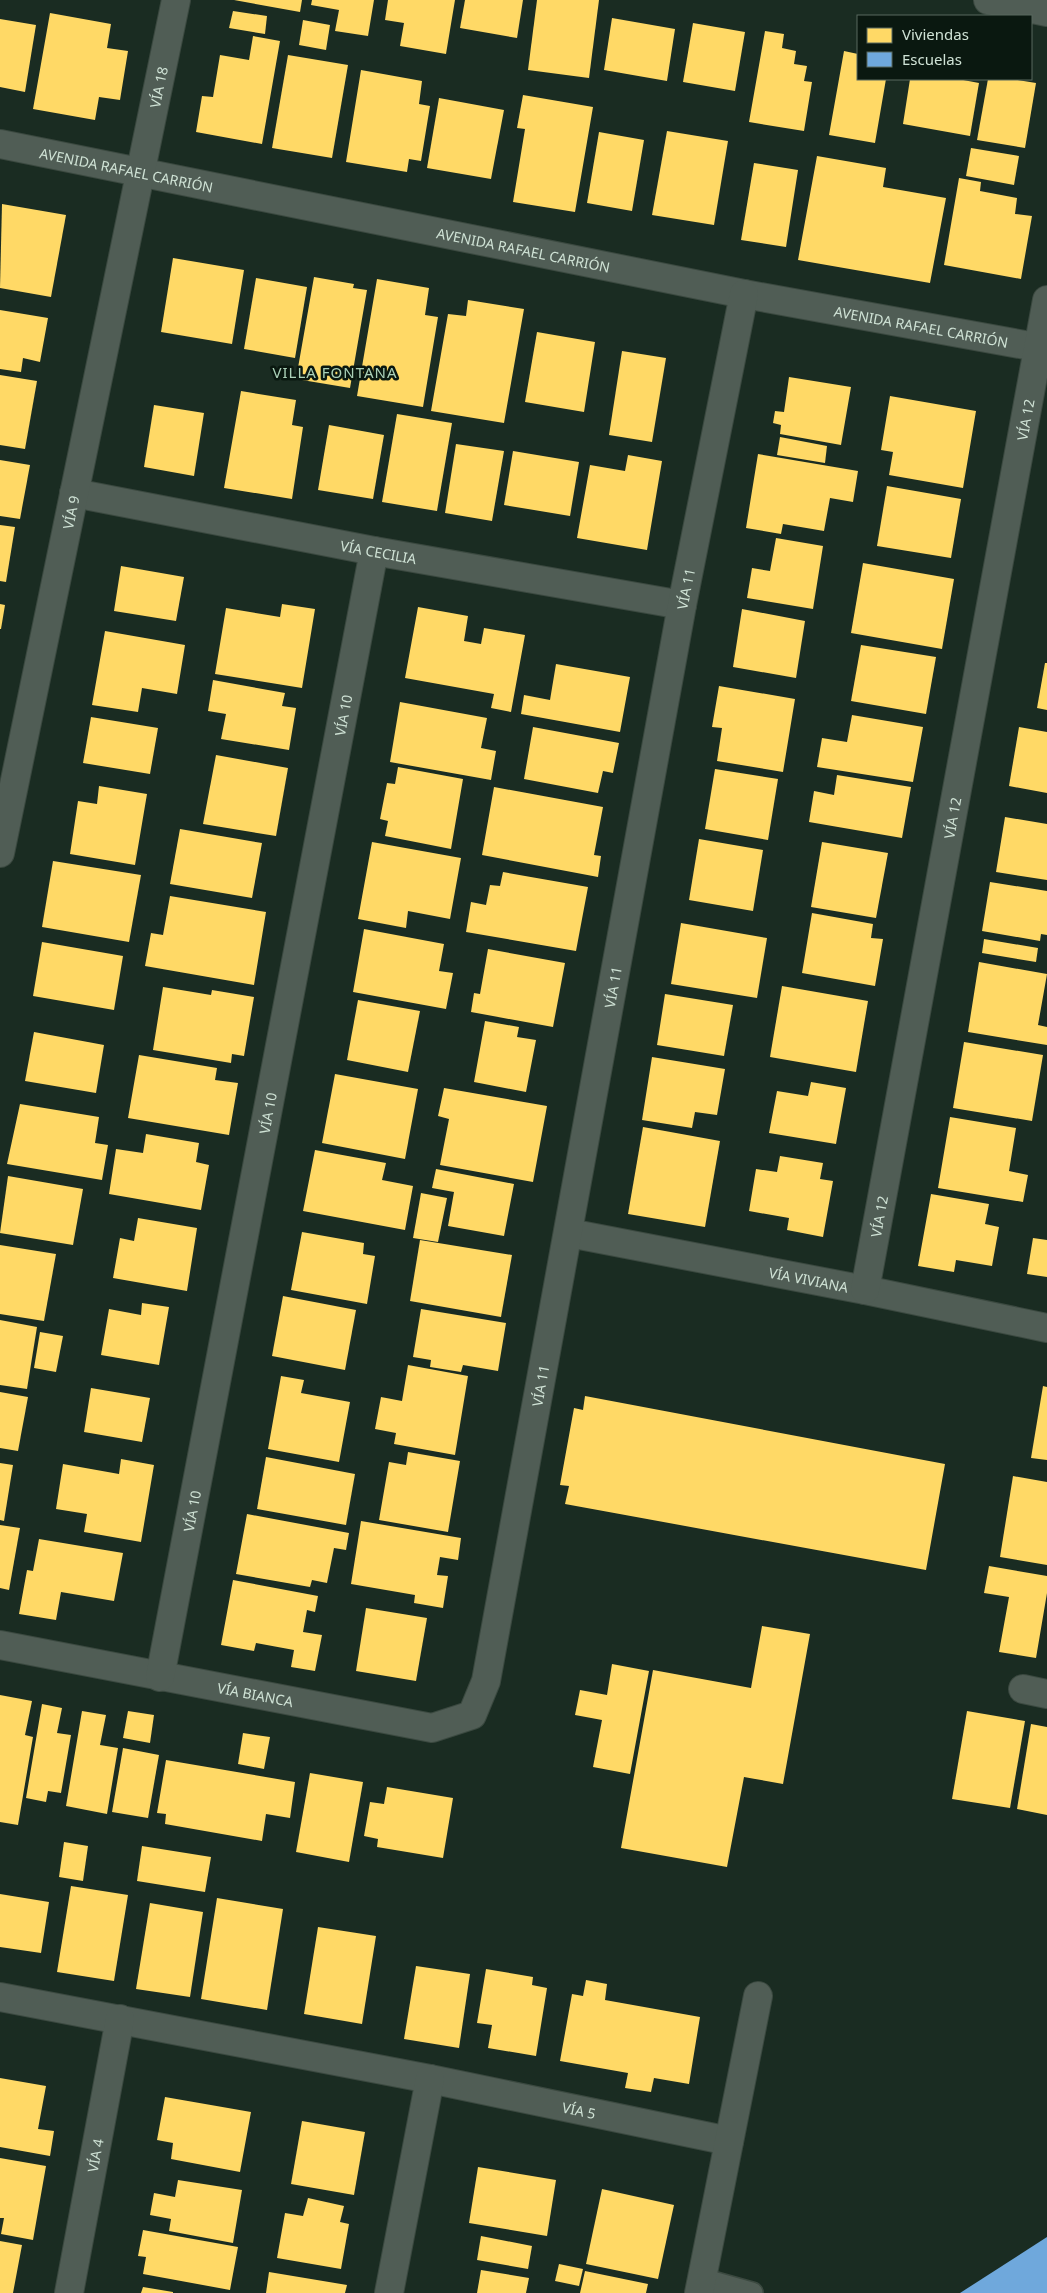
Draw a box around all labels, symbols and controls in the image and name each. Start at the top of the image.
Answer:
legend [857,15,1032,80]
text: Viviendas [902,24,969,44]
text: Escuelas [902,49,962,69]
street label: VÍA 18 [144,65,172,110]
street label: AVENIDA RAFAEL CARRIÓN [38,143,215,196]
street label: AVENIDA RAFAEL CARRIÓN [435,223,612,276]
street label: AVENIDA RAFAEL CARRIÓN [833,301,1010,351]
district label: VILLA FONTANA [272,362,398,382]
street label: VÍA 12 [1012,397,1038,442]
street label: VÍA 9 [58,494,83,531]
street label: VÍA CECILIA [339,535,418,568]
street label: VÍA 11 [672,566,699,611]
street label: VÍA 10 [330,693,356,738]
street label: VÍA 12 [939,796,965,840]
street label: VÍA 11 [599,965,625,1009]
street label: VÍA 10 [254,1091,280,1135]
street label: VÍA 12 [865,1194,892,1239]
street label: VÍA VIVIANA [767,1262,850,1296]
street label: VÍA 11 [527,1363,553,1408]
street label: VÍA 10 [178,1489,205,1533]
street label: VÍA BIANCA [216,1677,295,1711]
street label: VÍA 5 [561,2097,598,2123]
street label: VÍA 4 [82,2137,107,2174]

